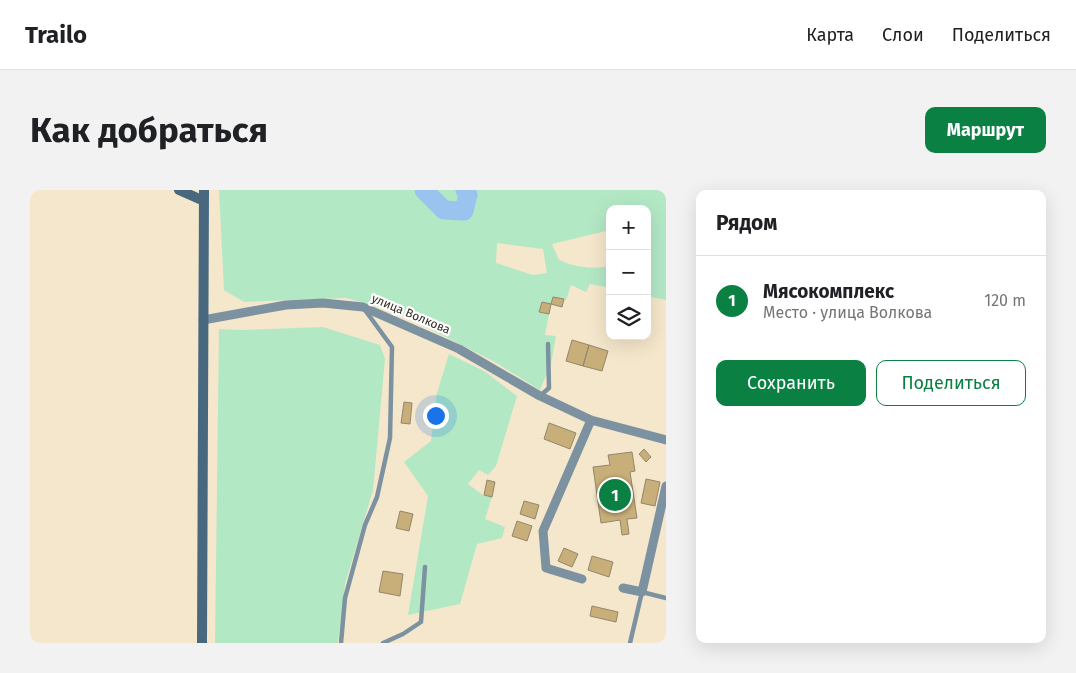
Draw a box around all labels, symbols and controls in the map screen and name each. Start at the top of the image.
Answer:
text: Trailo [25,21,87,49]
text: Карта [806,24,854,46]
text: Слои [882,24,924,46]
text: Поделиться [952,24,1051,46]
button: Маршрут [925,107,1046,153]
text: Как добраться [30,109,268,151]
map controls [606,205,651,340]
button: + [606,205,651,250]
text: Рядом [716,210,777,236]
button: − [606,250,651,295]
text: Мясокомплекс [763,280,894,303]
street label: улица Волкова [370,291,452,337]
text: 1 [728,291,736,310]
text: 120 m [984,291,1026,310]
button: layers [606,295,651,340]
text: Место · улица Волкова [763,303,932,322]
button: Сохранить [716,360,866,406]
button: Поделиться [876,360,1026,406]
your location [423,403,449,429]
pin: 1 [599,476,631,514]

